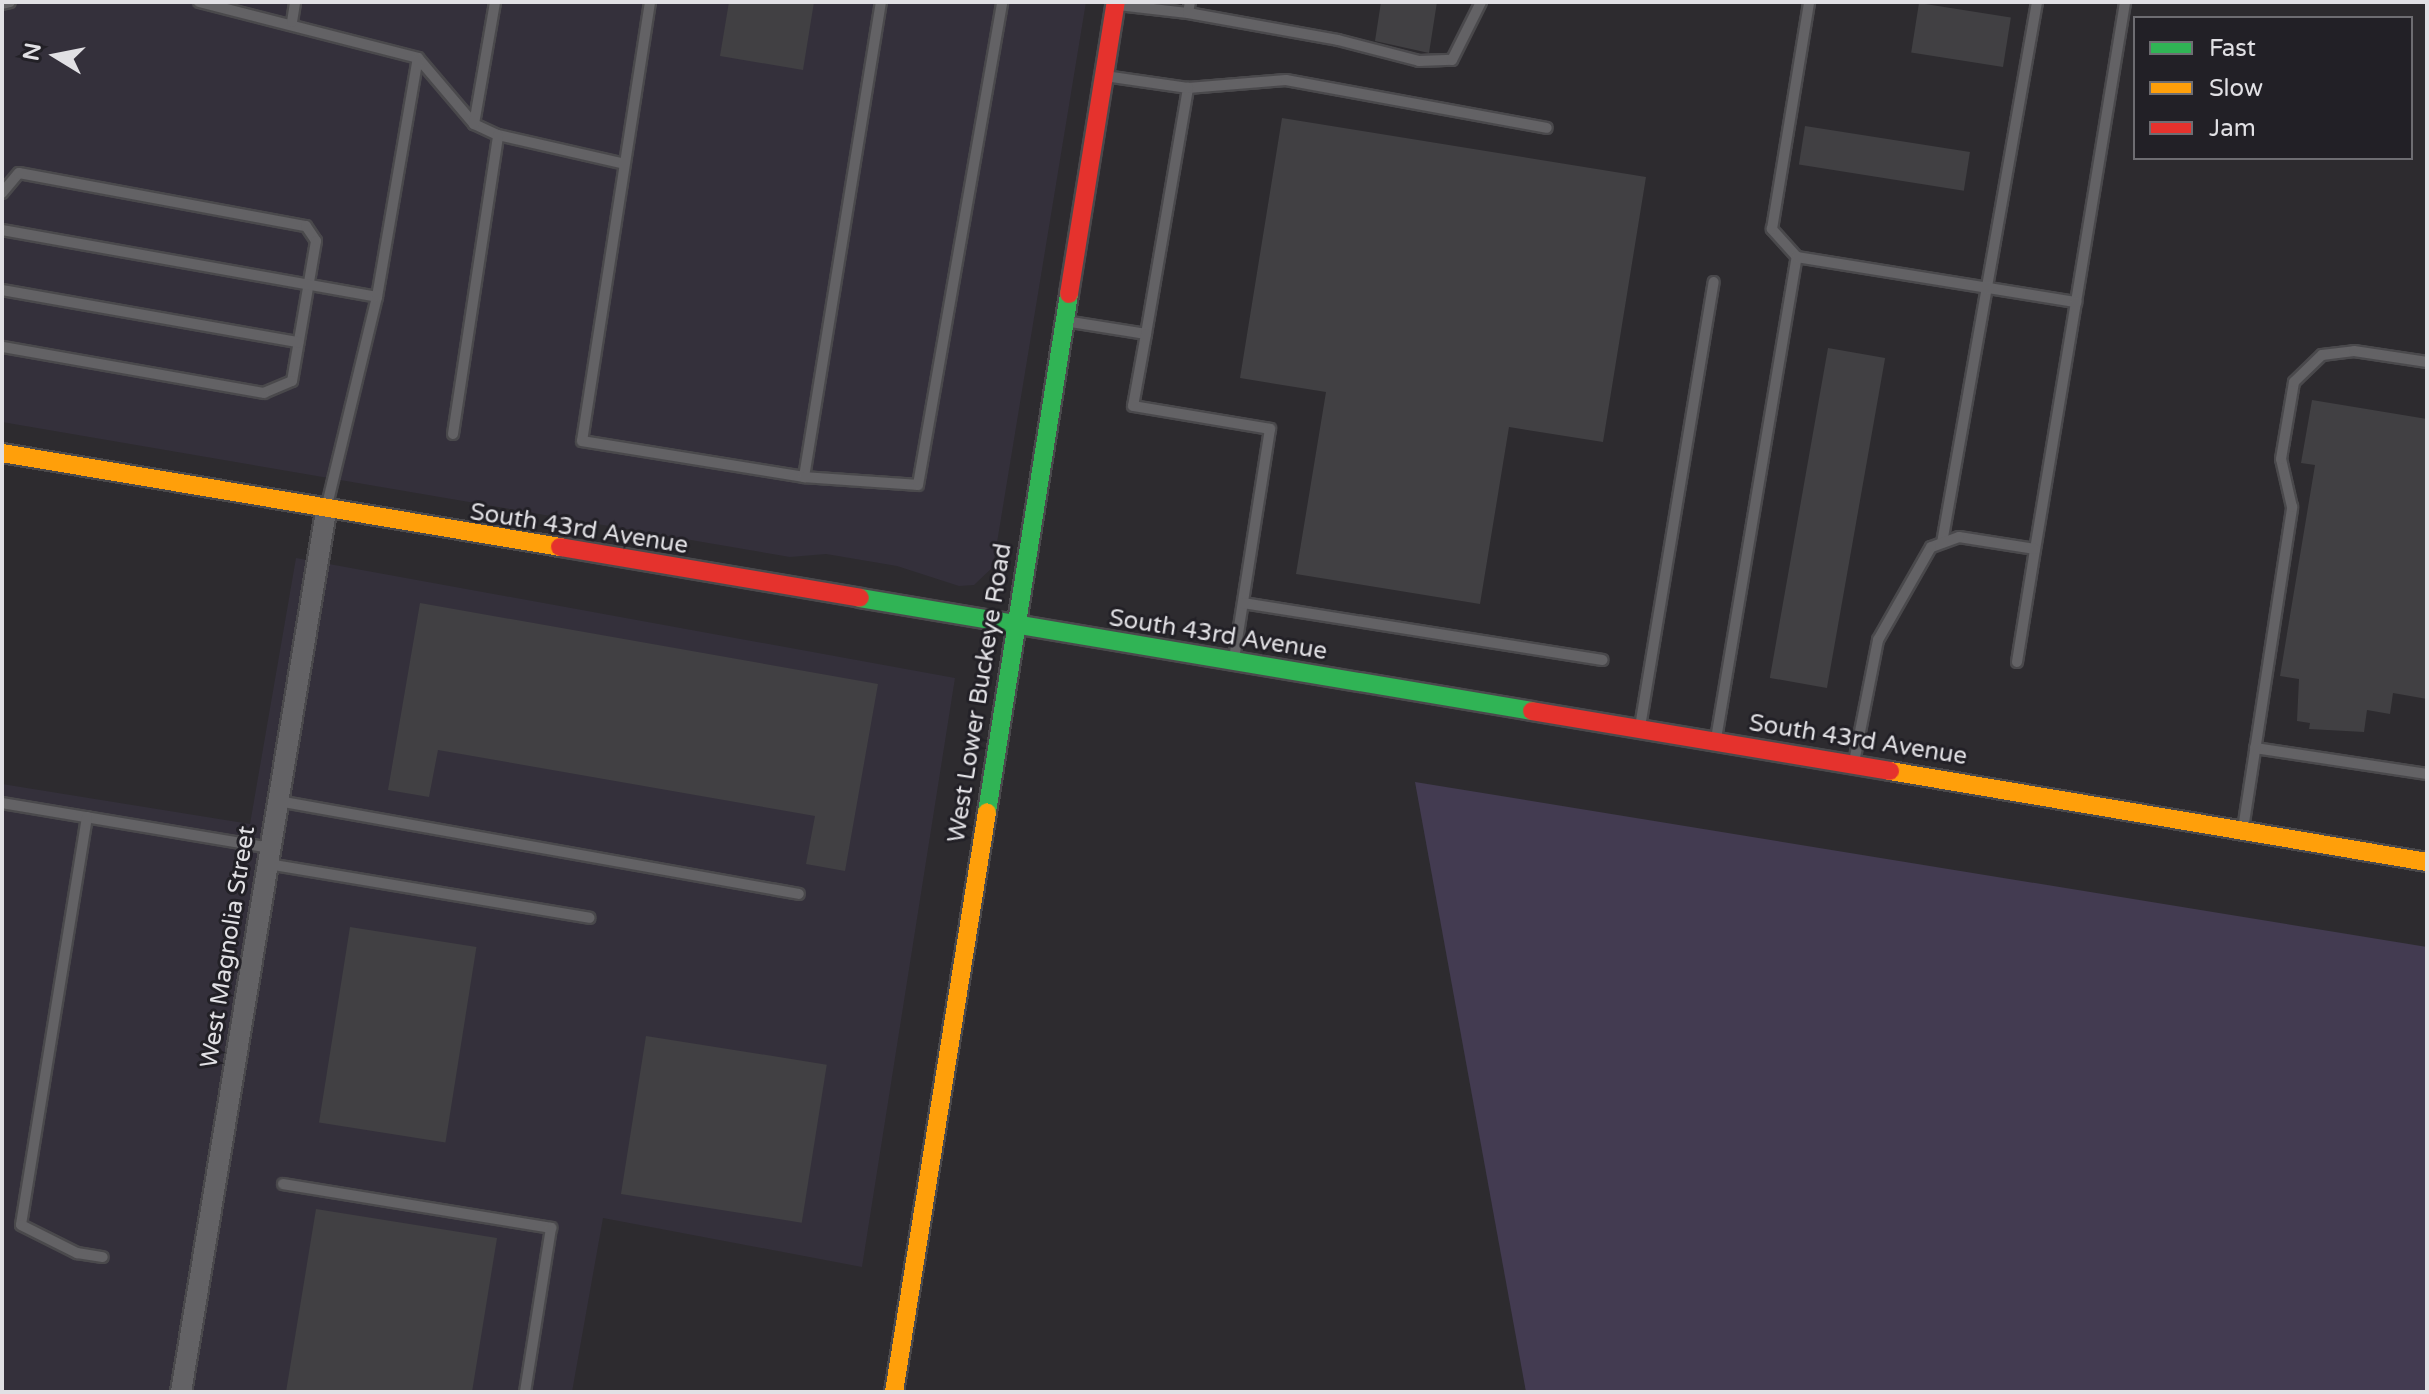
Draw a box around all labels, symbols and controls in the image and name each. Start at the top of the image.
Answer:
north arrow [16,16,96,96]
legend [2133,16,2413,160]
text: Fast [2209,34,2256,63]
text: N [18,41,47,63]
text: Slow [2209,74,2263,103]
text: Jam [2209,114,2256,143]
street label: South 43rd Avenue [468,498,690,560]
street label: West Lower Buckeye Road [942,541,1018,845]
street label: South 43rd Avenue [1107,604,1329,666]
street label: South 43rd Avenue [1747,709,1969,771]
street label: West Magnolia Street [195,824,261,1070]

